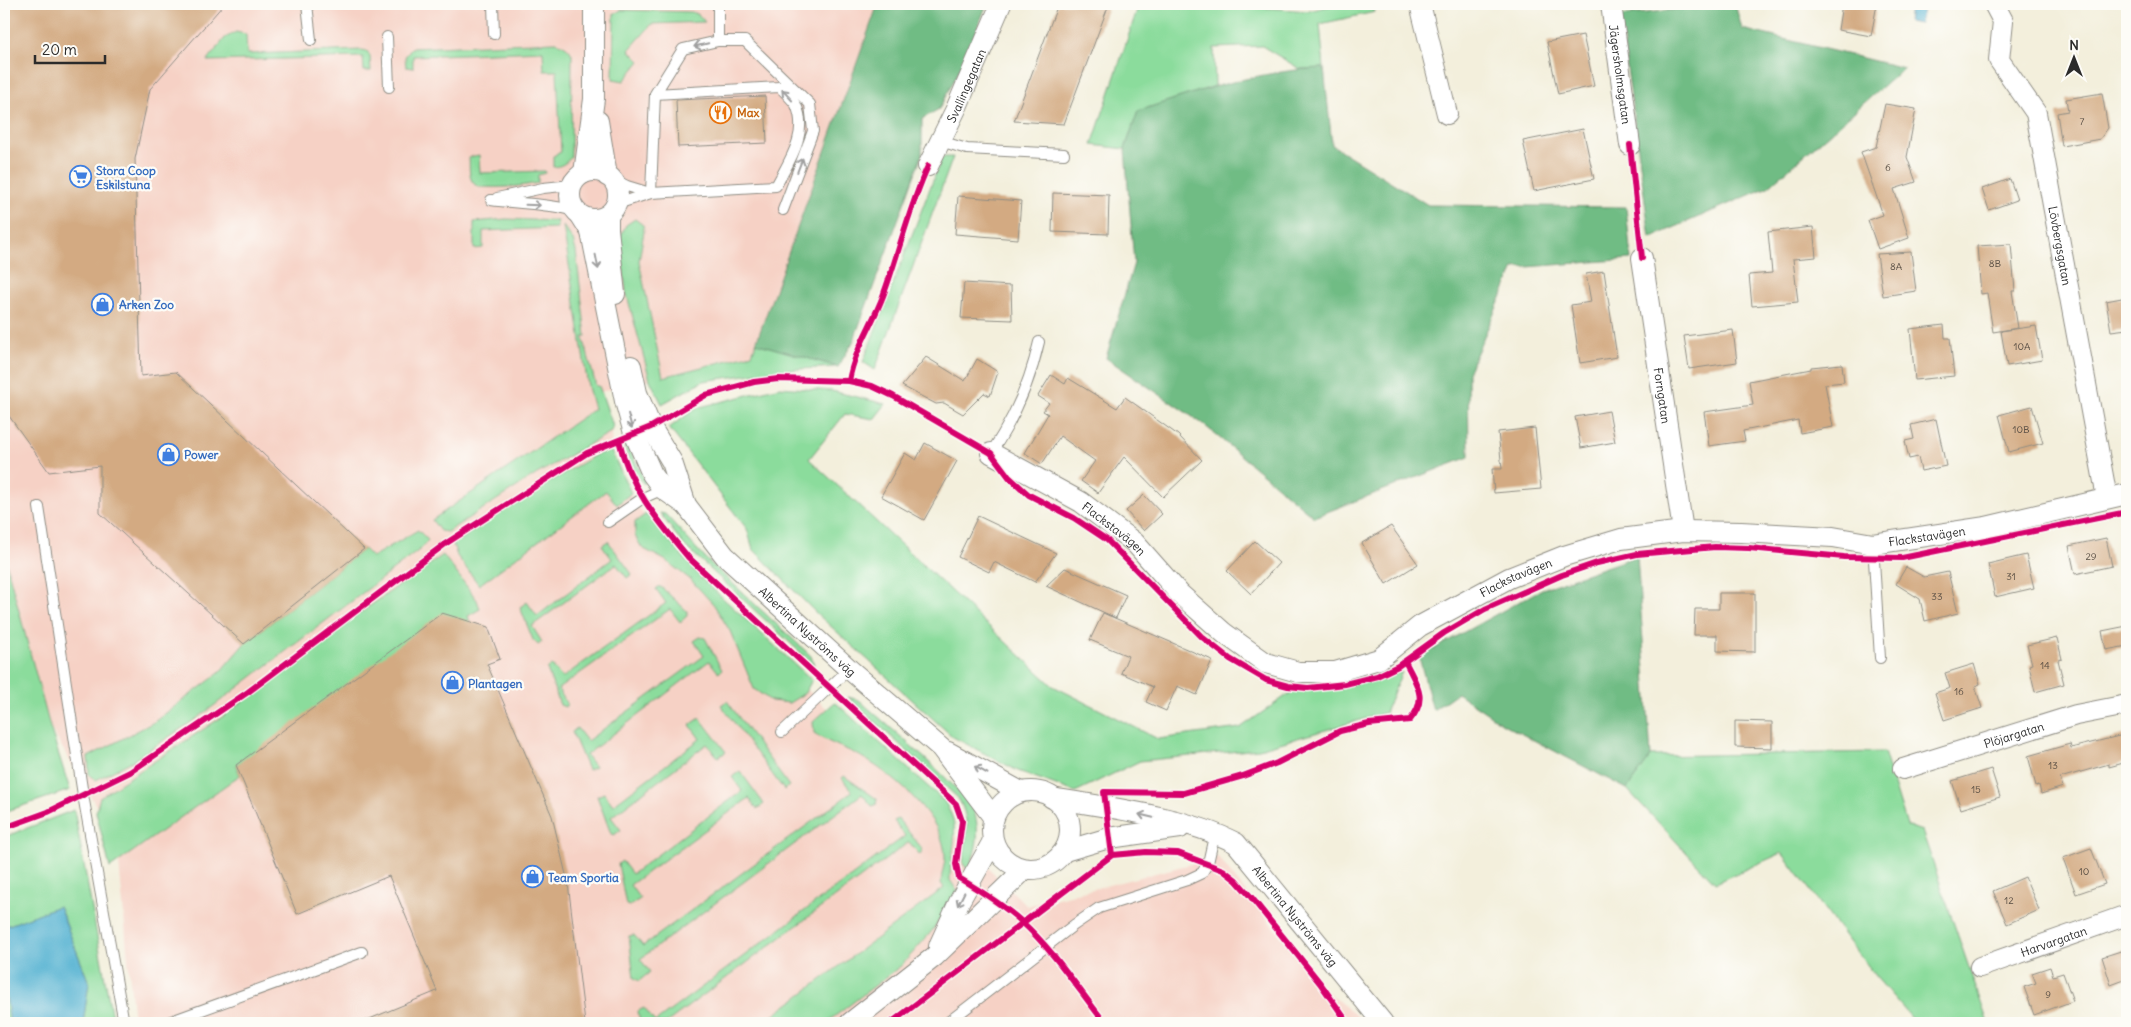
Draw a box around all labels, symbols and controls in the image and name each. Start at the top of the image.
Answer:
street label: Jägersholmsgatan [1606,24,1635,125]
scale bar [35,32,105,64]
north arrow [2048,32,2098,82]
text: N [2069,36,2079,54]
text: 20 m [42,40,77,59]
one-way arrow [694,41,710,50]
street label: Svallingegatan [943,46,988,125]
one-way arrow [781,88,793,101]
restaurant icon: Max [709,100,733,124]
place label: Max [737,105,760,120]
house number: 7 [2080,115,2085,128]
one-way arrow [796,157,805,173]
house number: 6 [1885,161,1891,174]
place label: Stora Coop Eskilstuna [96,163,156,192]
supermarket icon: Stora Coop Eskilstuna [68,165,92,189]
one-way arrow [524,200,541,210]
street label: Lövbergsgatan [2046,205,2075,287]
one-way arrow [593,253,602,269]
house number: 8B [1989,257,2002,270]
house number: 8A [1890,260,1903,273]
shop icon: Arken Zoo [91,292,115,316]
place label: Arken Zoo [119,297,174,312]
house number: 10A [2014,340,2031,353]
street label: Forngatan [1651,367,1674,424]
one-way arrow [626,412,635,428]
house number: 10B [2012,423,2030,436]
shop icon: Power [156,442,180,466]
place label: Power [184,447,219,462]
street label: Flackstavägen [1079,498,1150,558]
street label: Flackstavägen [1887,523,1966,549]
house number: 29 [2085,550,2097,563]
street label: Flackstavägen [1477,554,1554,600]
house number: 31 [2006,570,2016,583]
street label: Albertina Nyströms väg [756,583,859,679]
house number: 33 [1931,590,1943,603]
house number: 14 [2040,659,2050,672]
shop icon: Plantagen [440,671,464,695]
place label: Plantagen [468,676,523,692]
house number: 16 [1954,685,1964,698]
street label: Plöjargatan [1982,718,2046,751]
house number: 13 [2048,759,2058,772]
one-way arrow [974,765,989,774]
house number: 15 [1971,783,1981,796]
one-way arrow [1139,811,1155,820]
street label: Albertina Nyströms väg [1250,862,1341,969]
shop icon: Team Sportia [520,865,544,889]
house number: 10 [2079,865,2089,878]
place label: Team Sportia [548,870,619,886]
one-way arrow [956,891,965,906]
house number: 12 [2004,894,2014,907]
street label: Harvargatan [2018,922,2089,960]
house number: 9 [2045,988,2051,1001]

